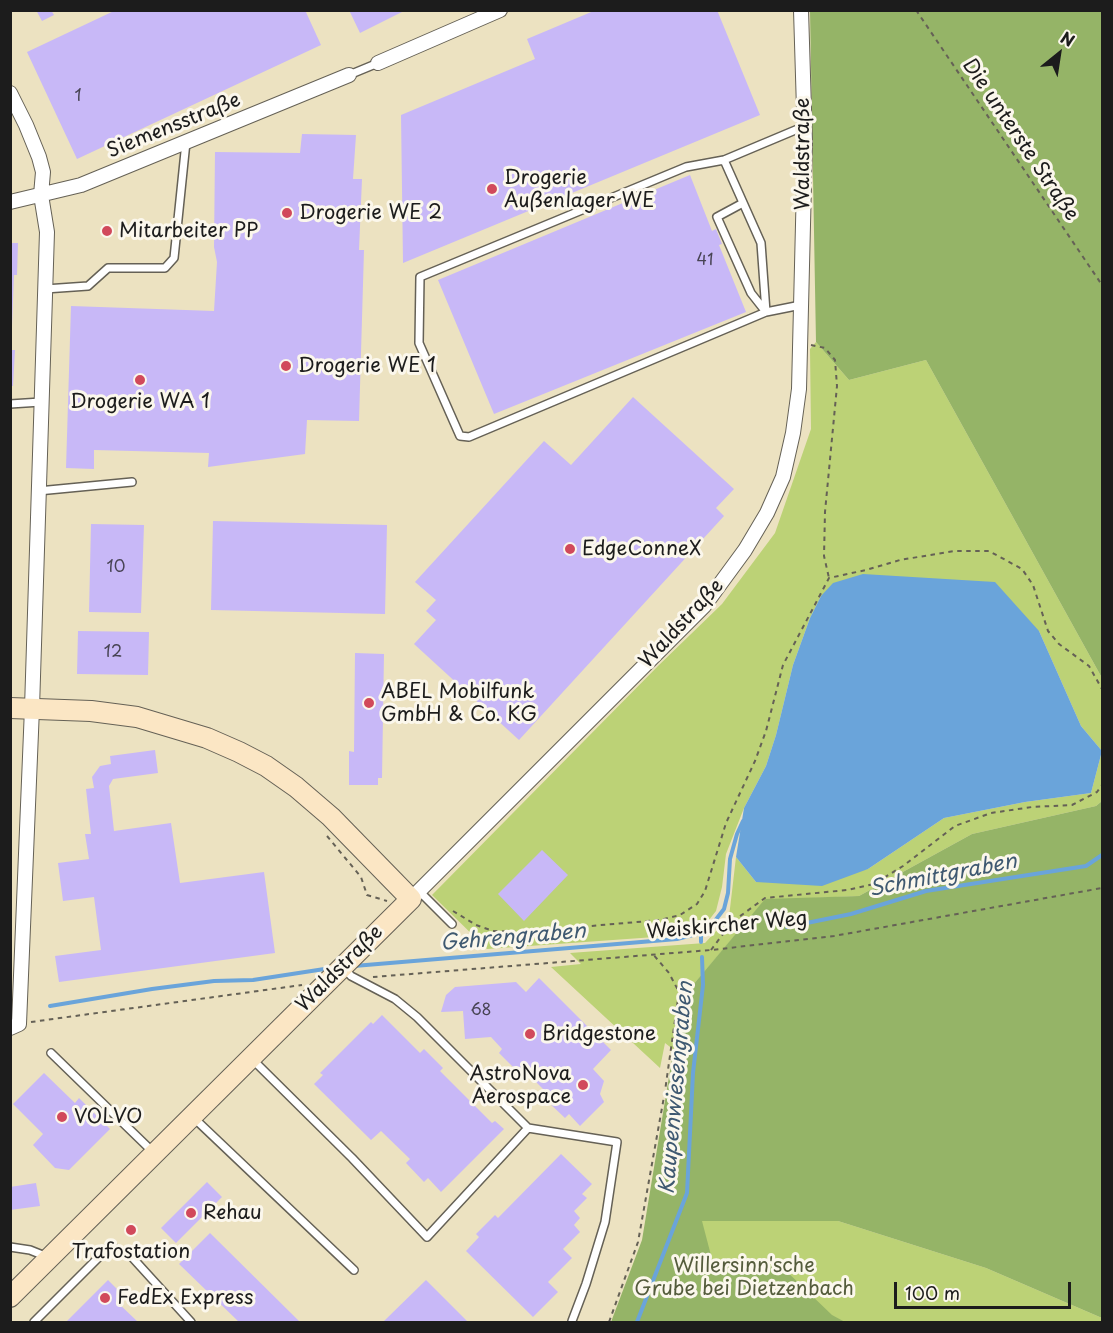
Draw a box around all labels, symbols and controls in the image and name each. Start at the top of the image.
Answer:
north arrow [1029,24,1089,84]
text: N [1057,25,1079,52]
street label: Die unterste Straße [957,54,1083,226]
house number: 1 [74,87,82,107]
street label: Siemensstraße [104,88,244,164]
street label: Waldstraße [791,98,815,210]
place label: Drogerie Außenlager WE [504,166,654,213]
marker: Drogerie Außenlager WE [485,182,499,196]
place label: Drogerie WE 2 [299,201,442,225]
marker: Drogerie WE 2 [280,206,294,220]
place label: Mitarbeiter PP [119,219,258,243]
marker: Mitarbeiter PP [100,224,114,238]
house number: 41 [697,251,713,271]
place label: Drogerie WE 1 [298,354,436,378]
marker: Drogerie WE 1 [279,359,293,373]
marker: Drogerie WA 1 [133,373,147,387]
place label: Drogerie WA 1 [70,390,210,414]
place label: EdgeConneX [582,537,701,561]
marker: EdgeConneX [563,542,577,556]
house number: 10 [107,558,125,578]
street label: Waldstraße [635,575,729,673]
house number: 12 [104,643,122,663]
place label: ABEL Mobilfunk GmbH & Co. KG [381,680,537,727]
marker: ABEL Mobilfunk GmbH & Co. KG [362,696,376,710]
water label: Schmittgraben [867,849,1019,903]
street label: Weiskircher Weg [646,907,808,945]
water label: Gehrengraben [439,919,587,957]
street label: Waldstraße [292,921,388,1017]
water label: Kaupenwiesengraben [655,981,699,1195]
house number: 68 [470,1001,492,1021]
place label: Bridgestone [542,1022,656,1046]
marker: Bridgestone [523,1027,537,1041]
place label: AstroNova Aerospace [470,1062,571,1109]
marker: AstroNova Aerospace [576,1078,590,1092]
place label: VOLVO [74,1105,143,1129]
marker: VOLVO [55,1110,69,1124]
place label: Rehau [203,1201,262,1225]
marker: Rehau [184,1206,198,1220]
marker: Trafostation [124,1223,138,1237]
place label: Trafostation [72,1240,190,1264]
park label: Willersinn'sche Grube bei Dietzenbach [634,1254,854,1301]
scale bar [897,1270,1074,1308]
text: 100 m [905,1279,960,1306]
place label: FedEx Express [117,1286,253,1310]
marker: FedEx Express [98,1291,112,1305]

